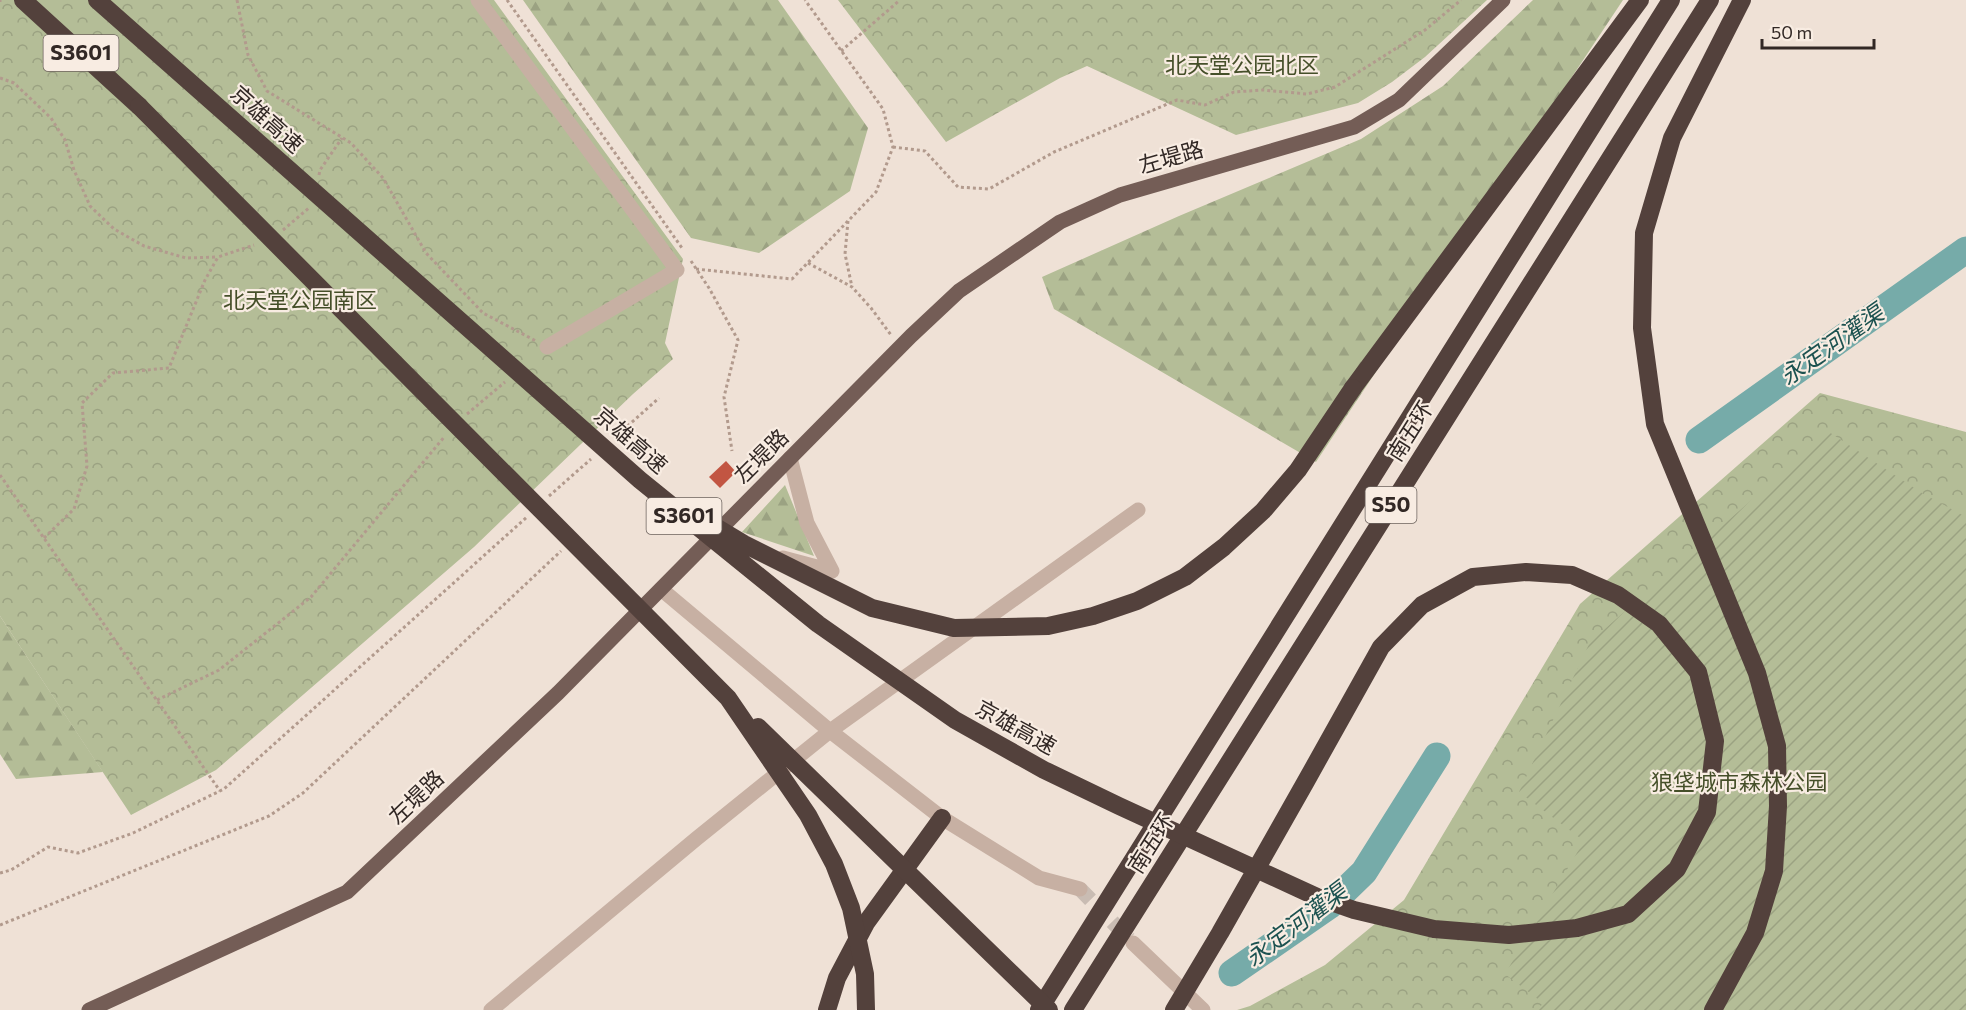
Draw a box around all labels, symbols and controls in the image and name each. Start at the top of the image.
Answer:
scale bar [1762,12,1874,50]
text: 50 m [1771,21,1812,43]
road number: S3601 [44,35,118,71]
park label: 北天堂公园北区 [1165,51,1319,78]
street label: 京雄高速 [226,79,309,158]
street label: 左堤路 [1135,134,1206,179]
park label: 北天堂公园南区 [223,286,377,313]
water label: 永定河灌渠 [1774,296,1891,390]
street label: 南五环 [1381,396,1439,466]
street label: 京雄高速 [589,401,673,479]
street label: 左堤路 [728,423,794,489]
road number: S50 [1366,487,1416,523]
road number: S3601 [646,498,722,534]
street label: 京雄高速 [971,693,1061,760]
street label: 左堤路 [383,764,449,829]
park label: 狼垡城市森林公园 [1651,768,1827,795]
street label: 南五环 [1122,808,1180,878]
water label: 永定河灌渠 [1238,874,1354,971]

